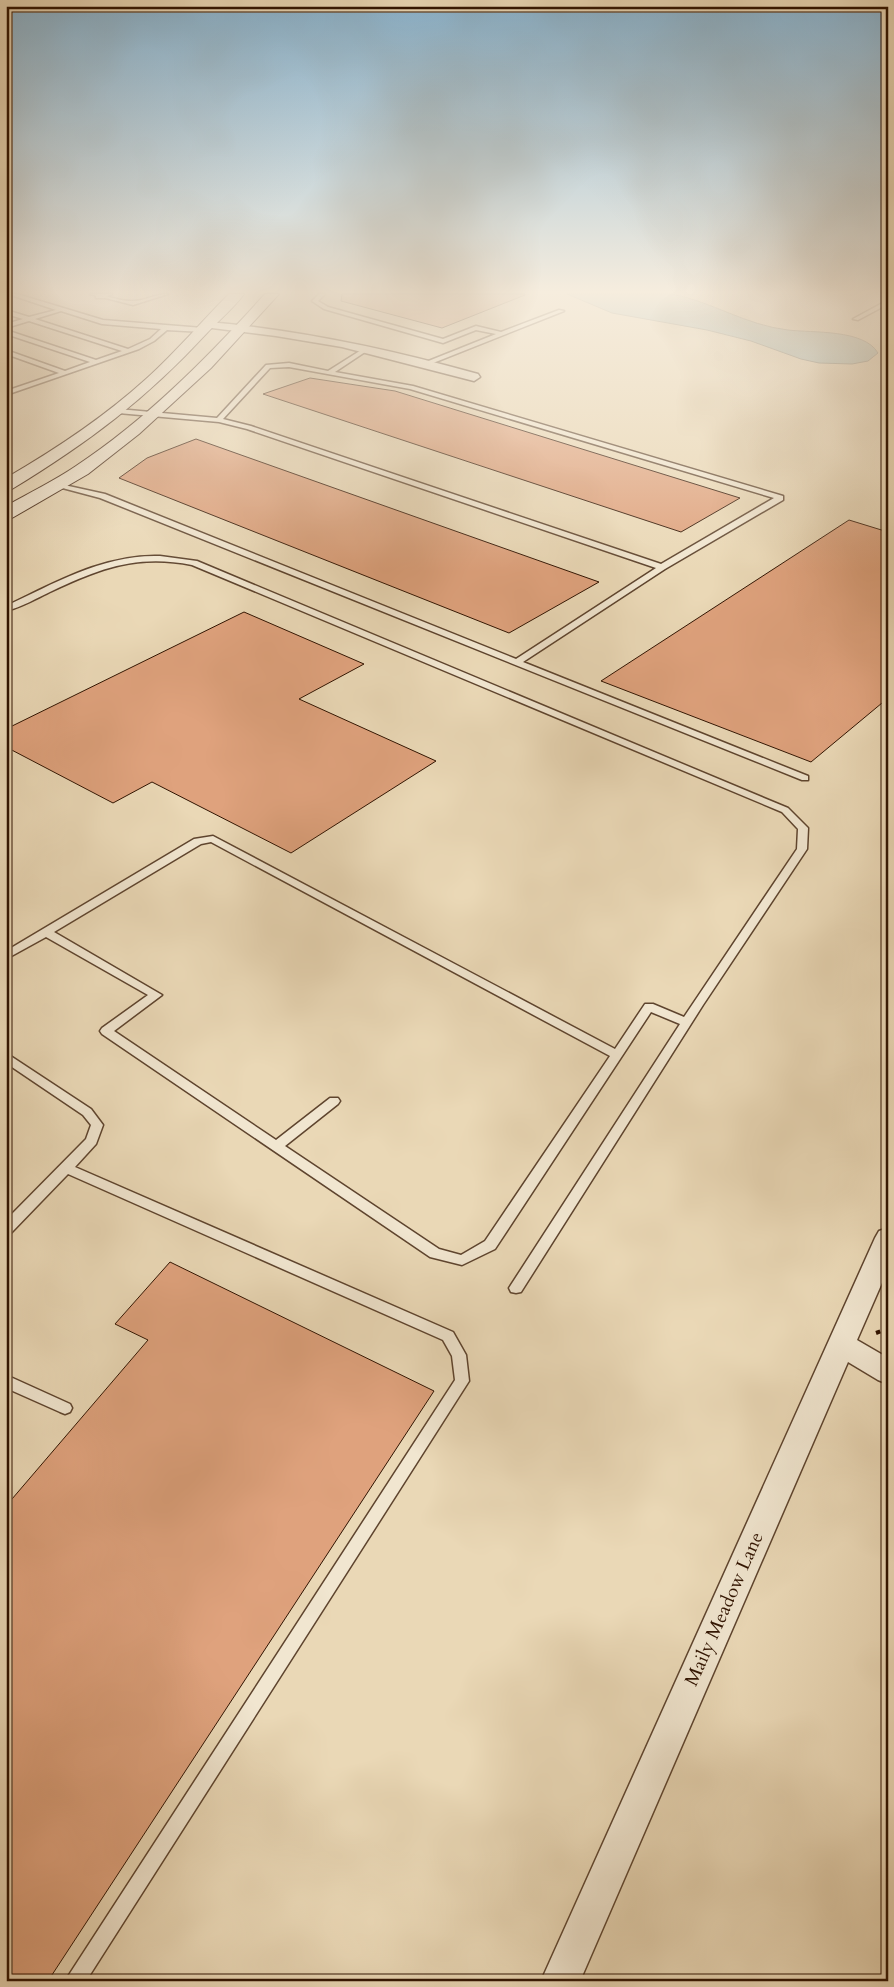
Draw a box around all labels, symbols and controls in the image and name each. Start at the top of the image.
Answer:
street label: Maily Meadow Lane [678,1528,770,1690]

